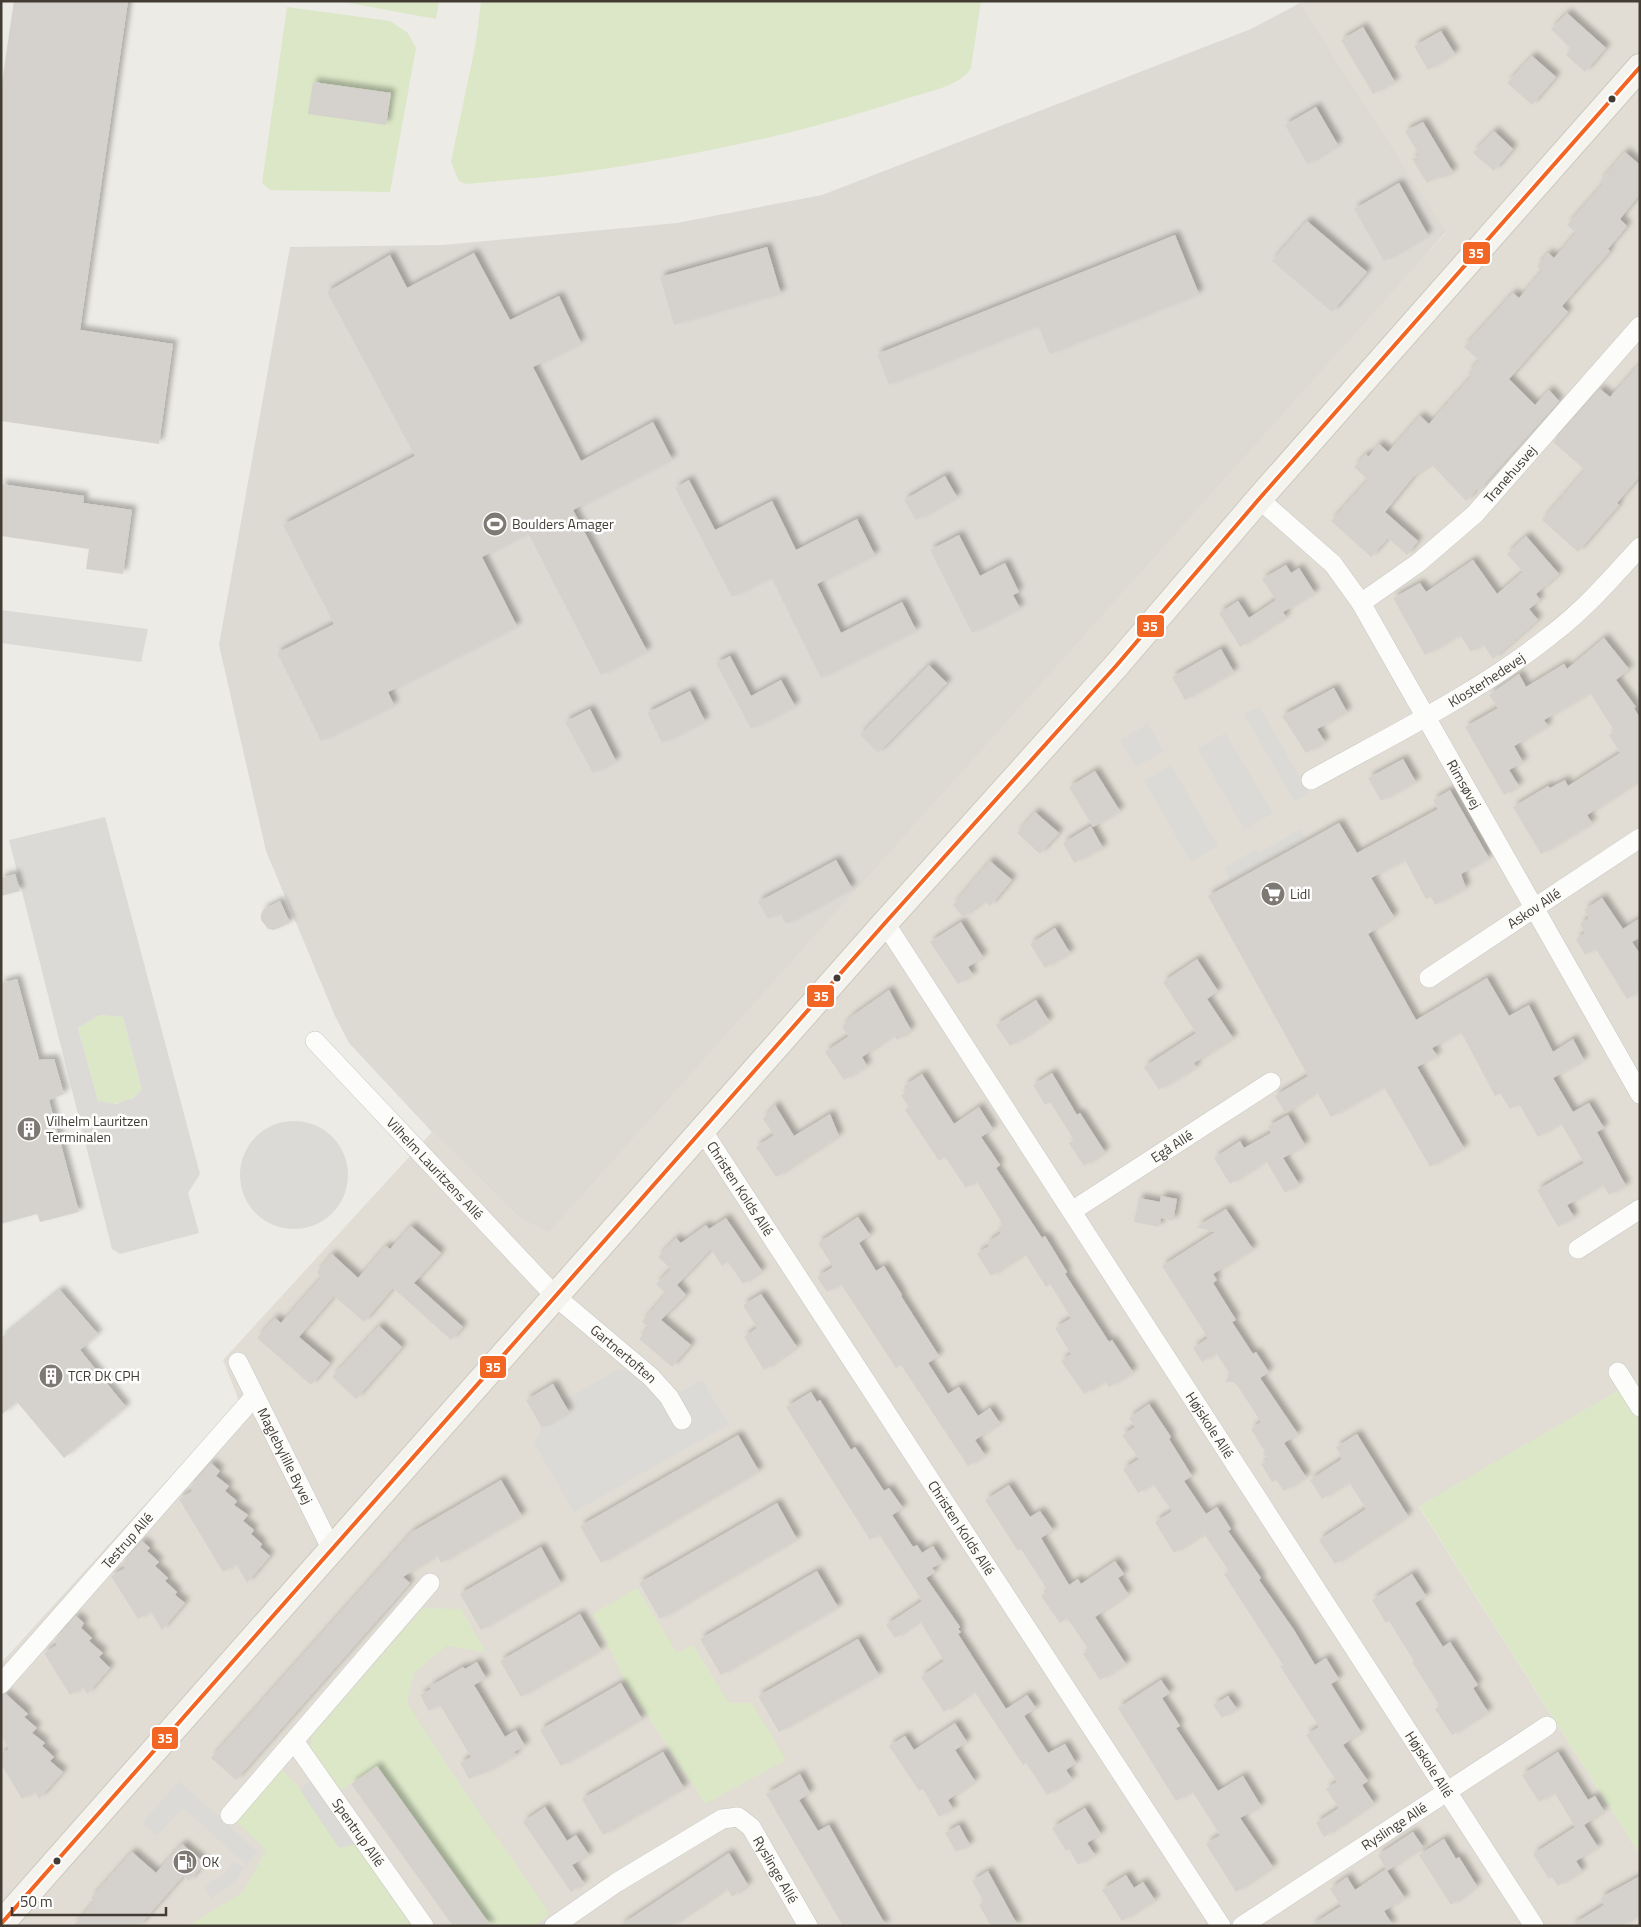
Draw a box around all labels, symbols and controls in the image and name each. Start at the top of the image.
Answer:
unlabelled marker [1607,94,1617,104]
line badge: 35 [1462,241,1491,265]
text: 35 [1468,242,1484,263]
street label: Tranehusvej [1478,440,1541,507]
sports icon: Boulders Amager [482,511,508,537]
place label: Boulders Amager [512,513,614,534]
line badge: 35 [1136,614,1165,638]
text: 35 [1142,615,1158,636]
street label: Klosterhedevej [1444,647,1529,712]
street label: Rimsøvej [1442,755,1487,813]
supermarket icon: Lidl [1260,881,1286,907]
street label: Askov Allé [1503,882,1565,933]
place label: Lidl [1290,883,1310,904]
unlabelled marker [832,973,842,983]
line badge: 35 [806,984,835,1008]
text: 35 [813,985,829,1006]
place label: Vilhelm Lauritzen Terminalen [46,1110,148,1147]
street label: Vilhelm Lauritzens Allé [382,1112,489,1224]
building icon: Vilhelm Lauritzen Terminalen [16,1116,42,1142]
street label: Egå Allé [1146,1124,1197,1167]
street label: Christen Kolds Allé [702,1137,779,1240]
street label: Gartnertoften [586,1319,662,1387]
line badge: 35 [479,1355,507,1379]
text: 35 [485,1356,501,1377]
building icon: TCR DK CPH [38,1363,64,1389]
place label: TCR DK CPH [68,1365,140,1386]
street label: Højskole Allé [1181,1387,1240,1462]
street label: Maglebylille Byvej [252,1404,318,1508]
street label: Christen Kolds Allé [923,1476,1001,1579]
street label: Testrup Allé [96,1507,158,1573]
line badge: 35 [151,1726,179,1750]
text: 35 [157,1727,173,1748]
street label: Højskole Allé [1400,1727,1459,1801]
street label: Spentrup Allé [327,1794,390,1871]
street label: Ryslinge Allé [1357,1796,1431,1855]
street label: Ryslinge Allé [748,1832,804,1907]
fuel station icon: OK [172,1849,198,1875]
place label: OK [202,1851,219,1872]
unlabelled marker [52,1856,62,1866]
scale bar [12,1884,166,1916]
text: 50 m [20,1890,53,1913]

